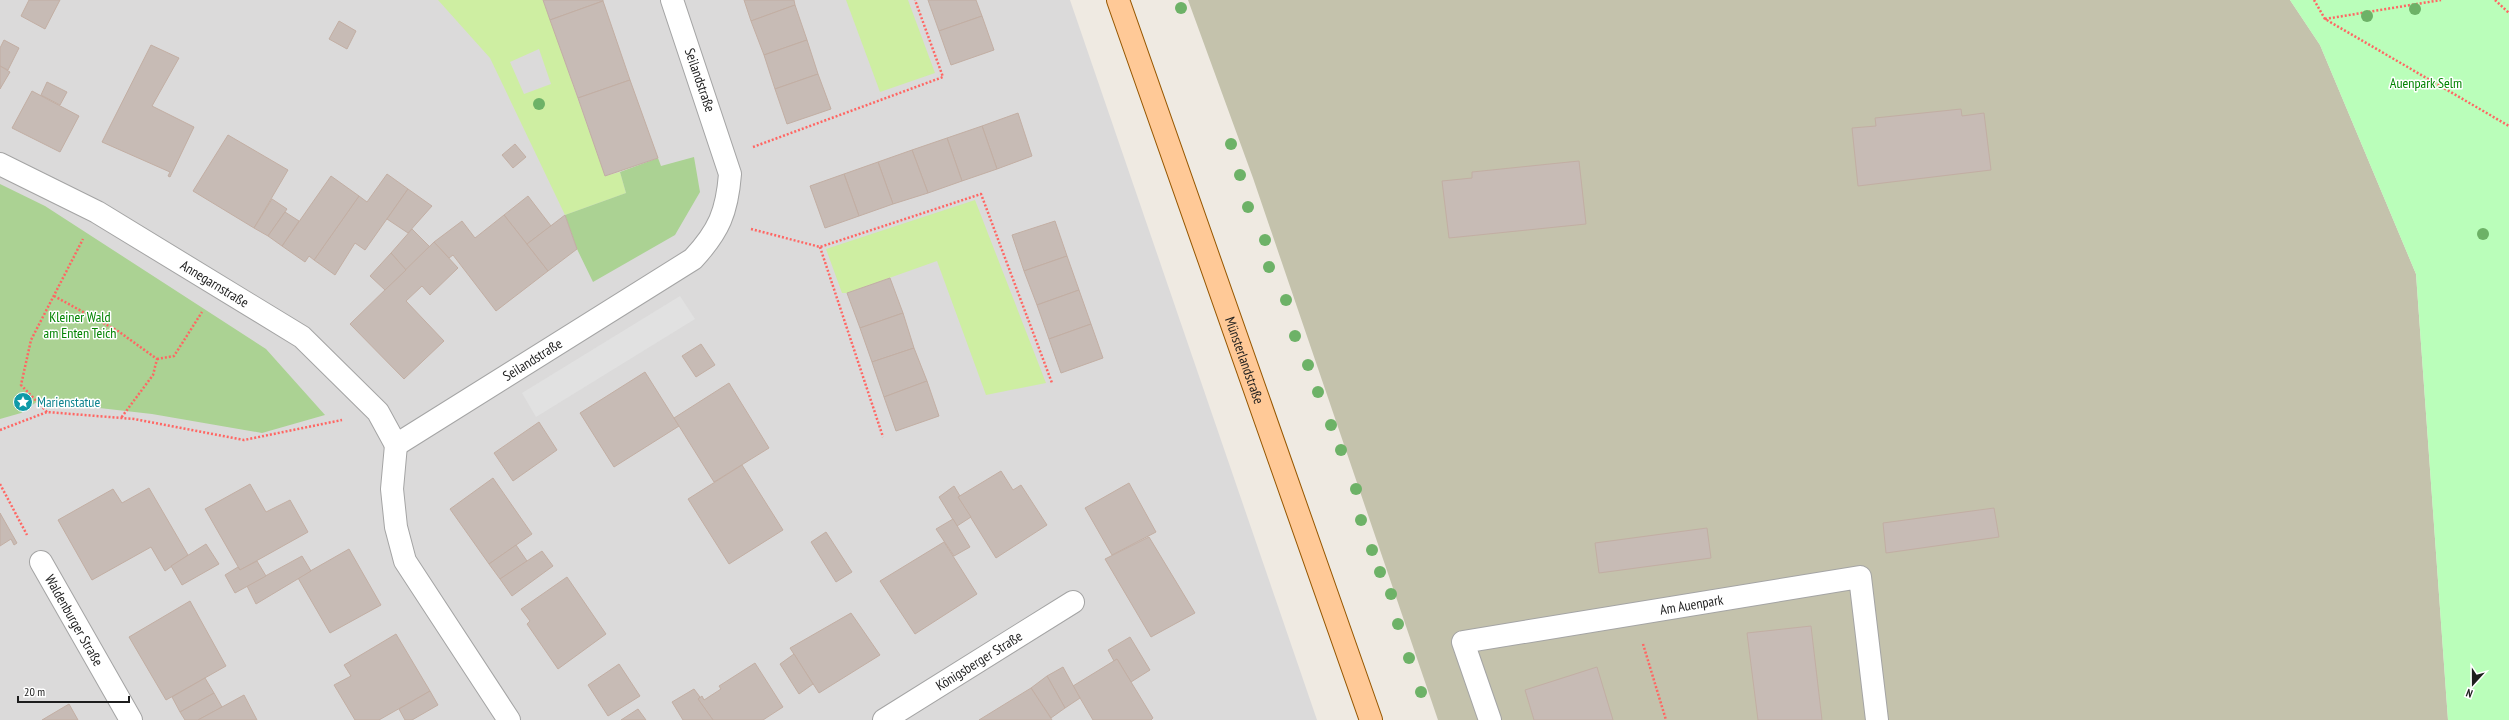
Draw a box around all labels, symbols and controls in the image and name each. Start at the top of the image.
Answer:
street label: Seilandstraße [681,46,719,115]
park label: Auenpark Selm [2390,74,2462,92]
street label: Annegarnstraße [177,256,252,312]
park label: Kleiner Wald am Enten Teich [44,308,116,342]
street label: Münsterlandstraße [1221,314,1268,407]
street label: Seilandstraße [499,334,566,385]
place icon: Marienstatue [12,391,34,413]
place label: Marienstatue [37,393,100,411]
street label: Waldenburger Straße [41,571,107,669]
street label: Am Auenpark [1658,590,1725,619]
street label: Königsberger Straße [932,627,1026,694]
north arrow [2453,664,2493,704]
scale bar [18,678,129,704]
text: 20 m [24,684,45,699]
text: N [2464,686,2475,701]

